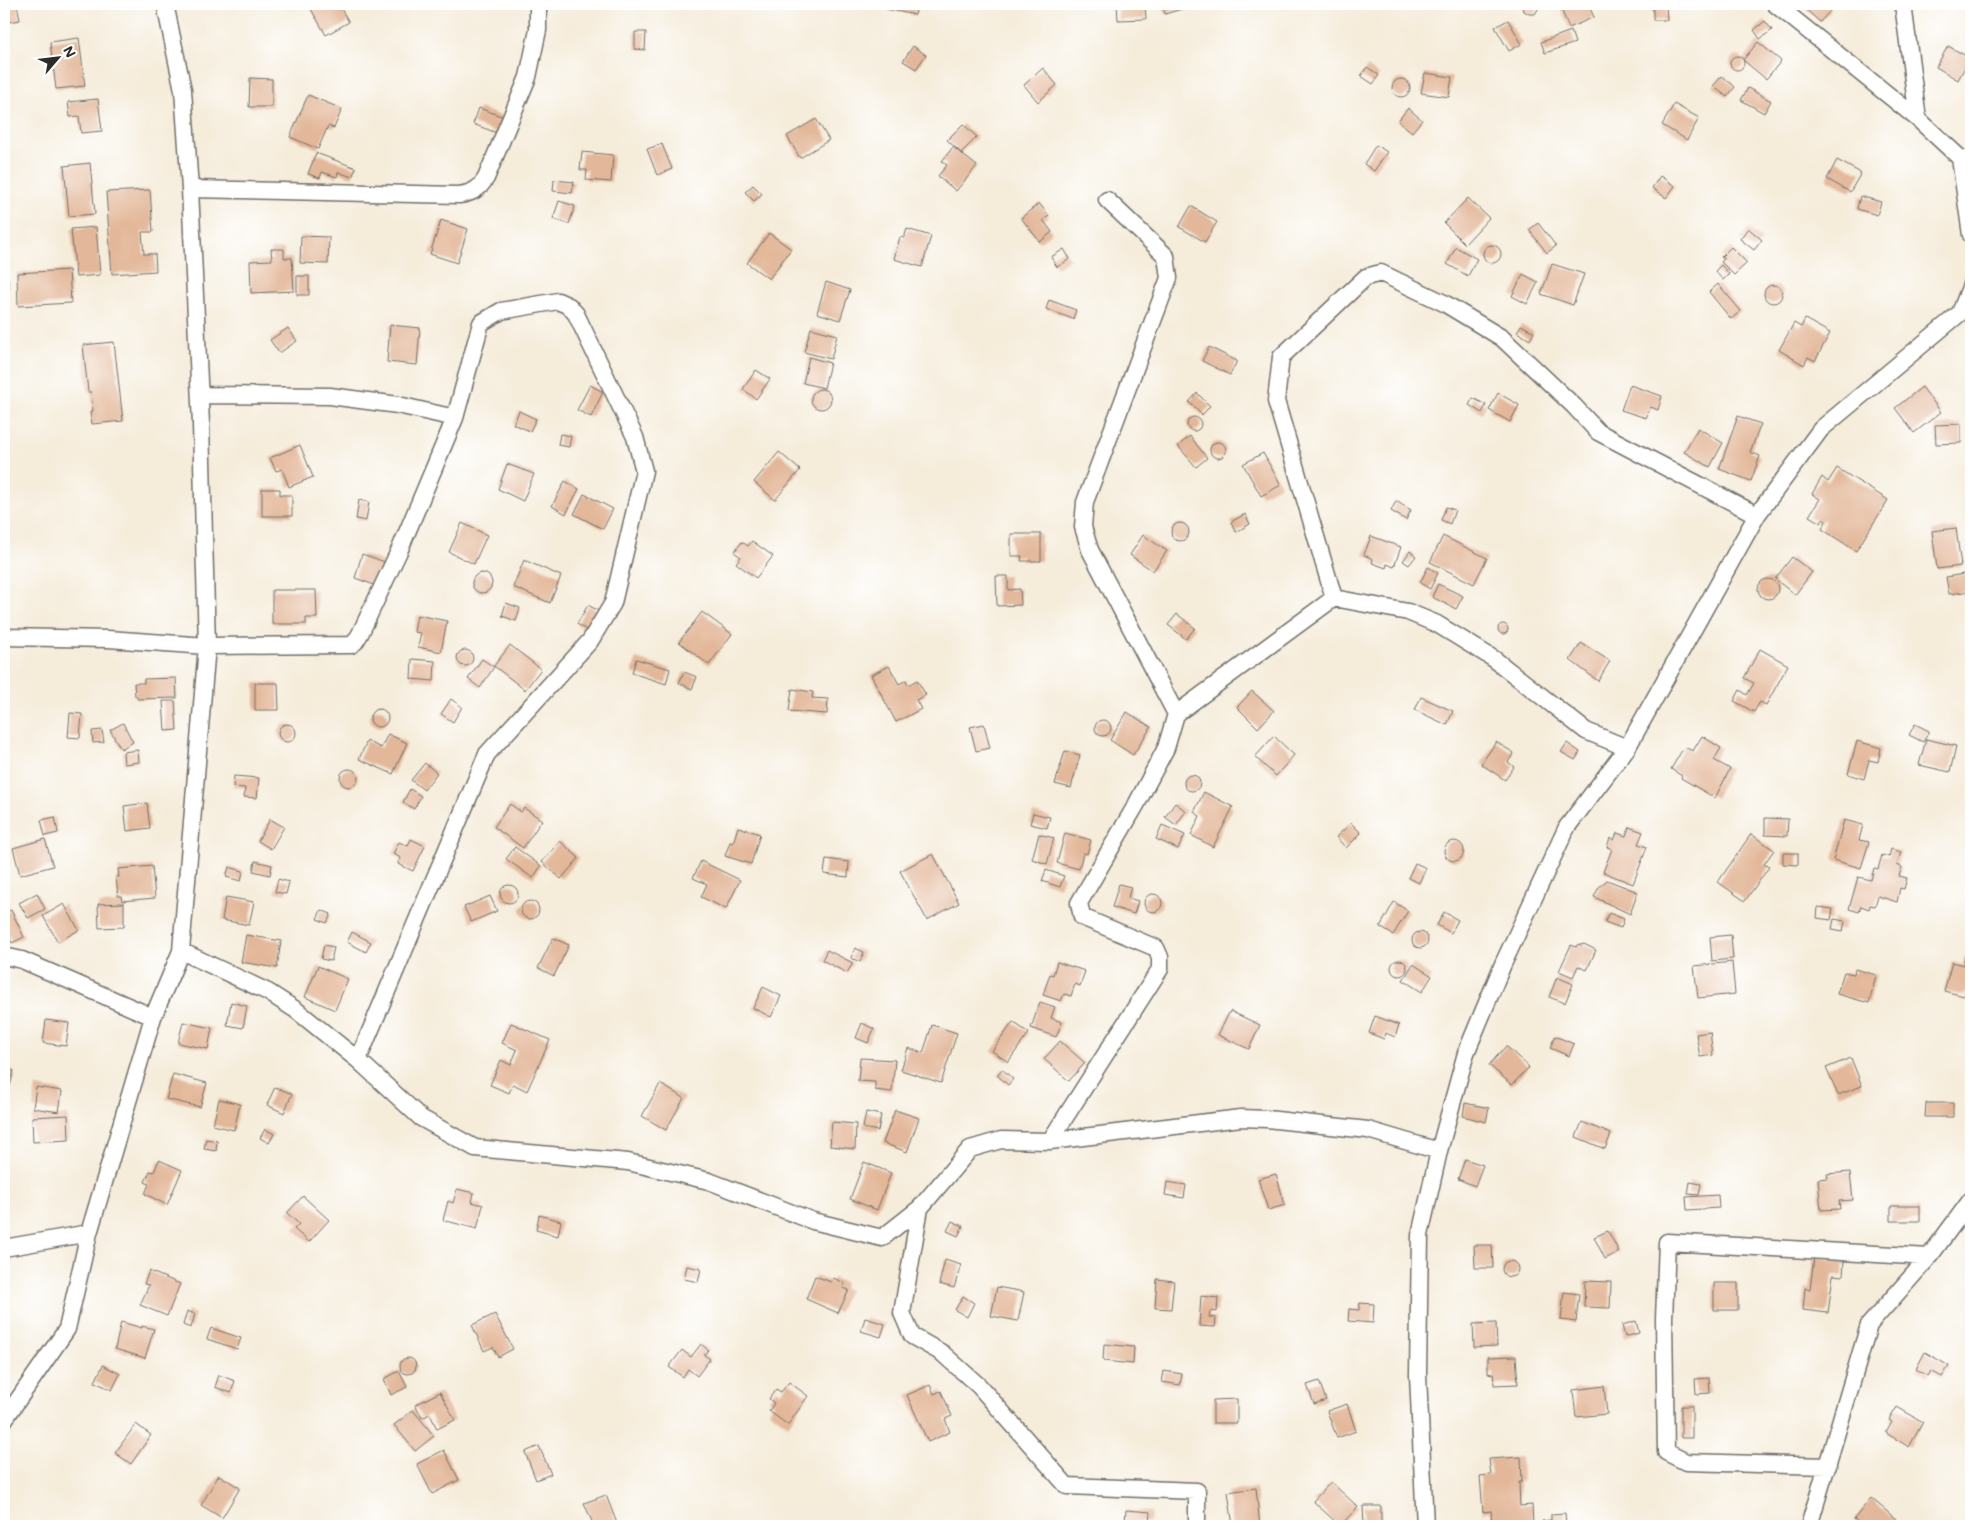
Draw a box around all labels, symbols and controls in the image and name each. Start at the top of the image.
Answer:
north arrow [32,32,82,82]
text: N [59,43,81,61]

